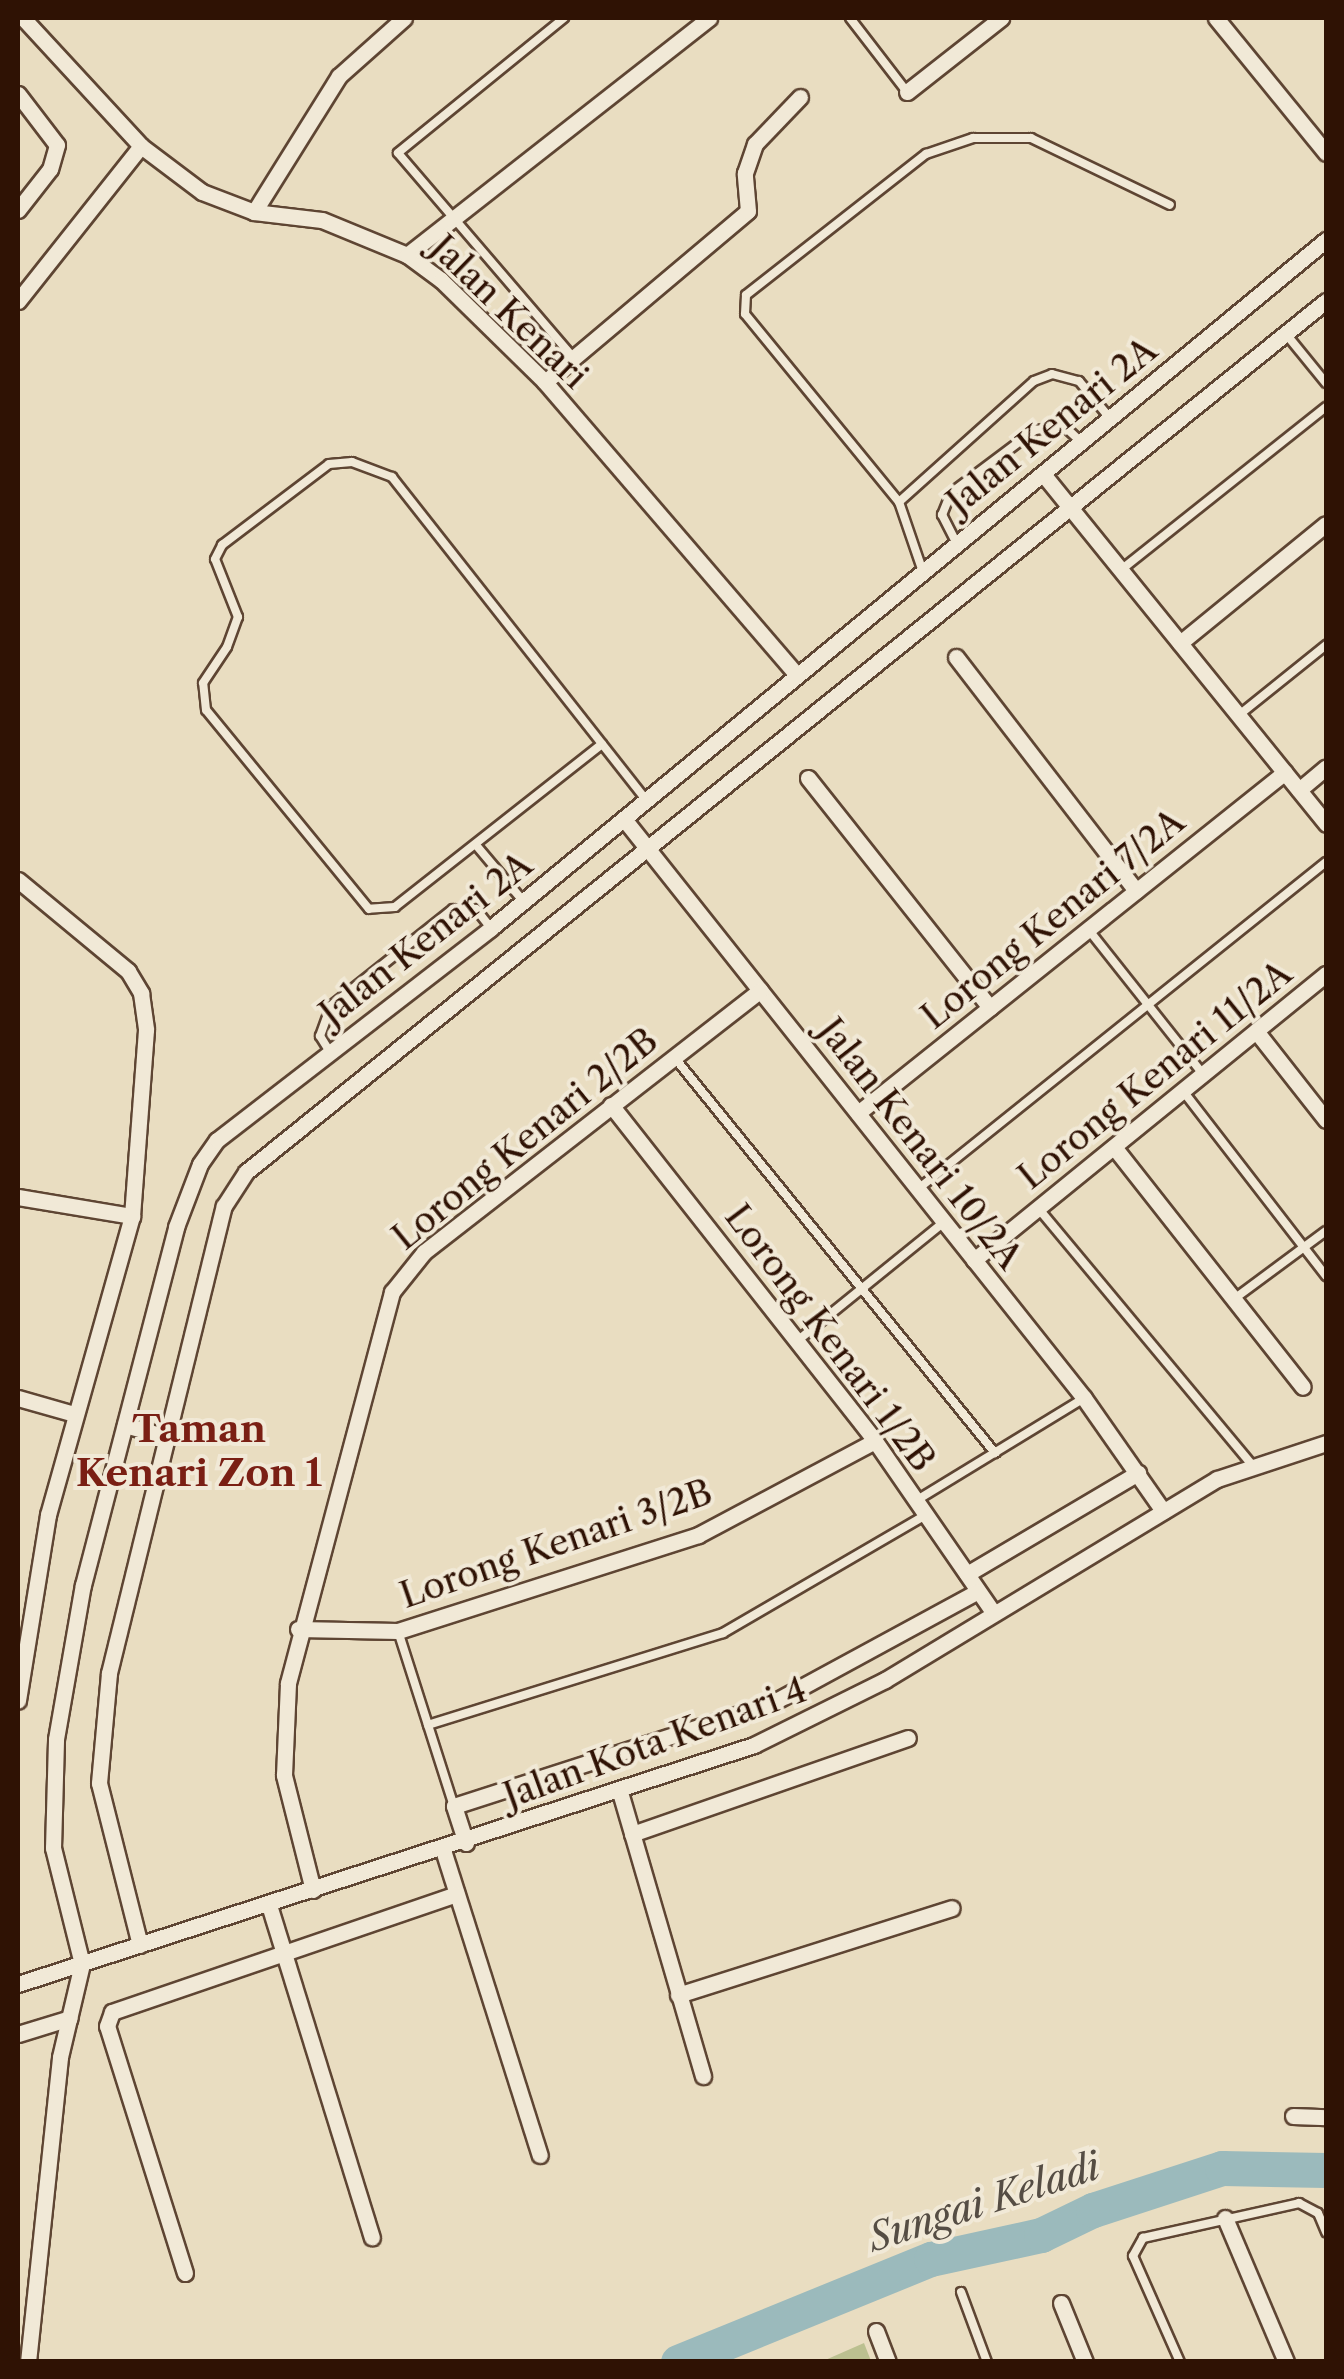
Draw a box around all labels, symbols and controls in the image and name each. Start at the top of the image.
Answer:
street label: Jalan Kenari [422,227,596,397]
street label: Jalan Kenari 2A [939,329,1165,523]
street label: Lorong Kenari 7/2A [913,800,1193,1038]
street label: Jalan Kenari 2A [312,843,540,1035]
street label: Lorong Kenari 11/2A [1010,952,1300,1198]
street label: Jalan Kenari 10/2A [809,1010,1031,1278]
street label: Lorong Kenari 2/2B [384,1019,666,1259]
street label: Lorong Kenari 1/2B [716,1196,944,1480]
district label: Taman Kenari Zon 1 [76,1406,322,1496]
street label: Lorong Kenari 3/2B [395,1471,717,1617]
street label: Jalan Kota Kenari 4 [498,1669,812,1817]
water label: Sungai Keladi [863,2143,1105,2261]

